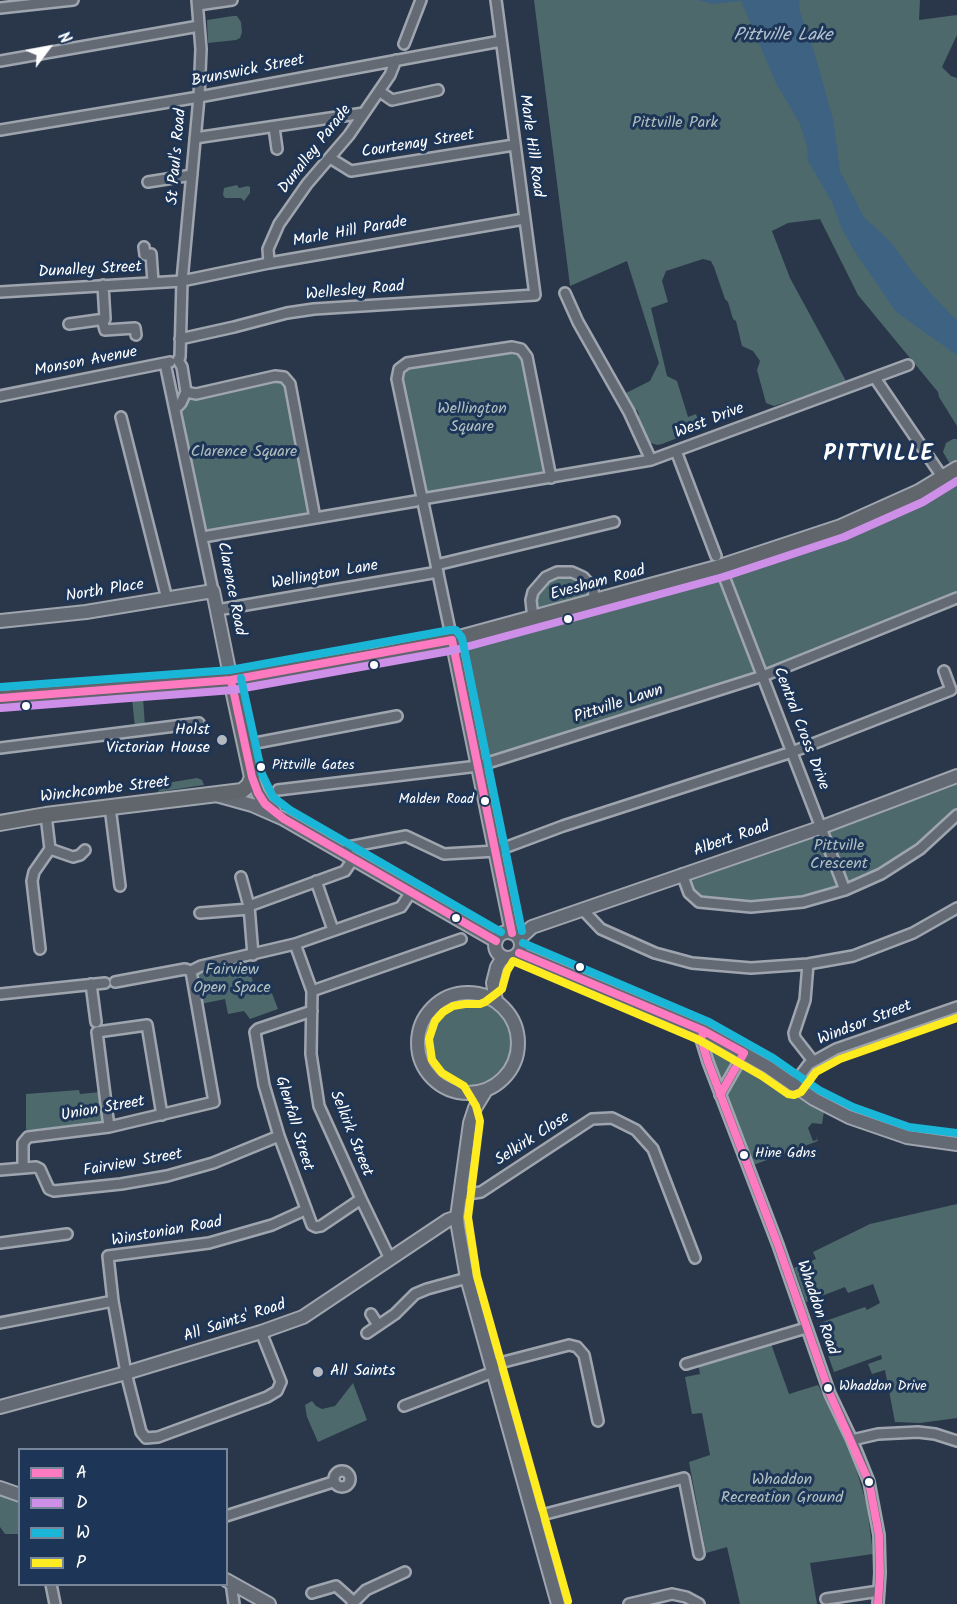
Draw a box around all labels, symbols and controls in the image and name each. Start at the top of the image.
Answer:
north arrow [18,18,78,78]
water label: Pittville Lake [734,26,832,48]
text: N [50,27,77,49]
street label: Brunswick Street [190,52,306,92]
street label: Marle Hill Road [513,93,547,199]
street label: Dunalley Parade [275,102,357,198]
street label: St Paul's Road [164,108,192,206]
park label: Pittville Park [632,114,718,134]
street label: Courtenay Street [360,127,476,163]
street label: Marle Hill Parade [291,213,409,253]
street label: Dunalley Street [38,259,142,283]
street label: Wellesley Road [305,278,405,306]
street label: Monson Avenue [33,344,139,382]
park label: Wellington Square [437,400,507,438]
street label: West Drive [673,400,747,444]
park label: Clarence Square [191,443,297,463]
district label: PITTVILLE [824,443,934,469]
street label: Clarence Road [212,541,248,637]
street label: Wellington Lane [270,557,380,595]
street label: Evesham Road [548,562,648,606]
street label: North Place [64,576,146,608]
unlabelled marker [562,613,574,625]
unlabelled marker [368,659,380,671]
street label: Central Cross Drive [768,665,832,793]
street label: Pittville Lawn [572,682,666,728]
unlabelled marker [20,700,32,712]
place label: Holst Victorian House [106,721,210,759]
marker: Holst Victorian House [215,733,229,747]
place label: Pittville Gates [272,759,355,775]
marker: Pittville Gates [255,761,267,773]
street label: Winchcombe Street [39,774,171,808]
place label: Malden Road [399,793,474,809]
marker: Malden Road [479,795,491,807]
street label: Albert Road [691,818,773,862]
park label: Pittville Crescent [810,837,868,875]
unlabelled marker [450,912,462,924]
park label: Fairview Open Space [193,961,271,999]
unlabelled marker [574,961,586,973]
street label: Windsor Street [815,997,915,1051]
street label: Glenfall Street [270,1074,316,1174]
street label: Selkirk Street [324,1088,376,1180]
street label: Union Street [60,1093,146,1127]
street label: Selkirk Close [492,1109,574,1171]
street label: Fairview Street [82,1146,184,1182]
place label: Hine Gdns [755,1147,816,1163]
marker: Hine Gdns [738,1149,750,1161]
street label: Winstonian Road [110,1214,224,1252]
street label: Whaddon Road [791,1258,841,1358]
street label: All Saints' Road [182,1296,288,1348]
place label: All Saints [330,1362,395,1382]
marker: All Saints [311,1365,325,1379]
place label: Whaddon Drive [839,1380,927,1396]
marker: Whaddon Drive [822,1382,834,1394]
legend [18,1448,228,1586]
text: A [76,1459,87,1488]
park label: Whaddon Recreation Ground [721,1471,843,1509]
unlabelled marker [863,1476,875,1488]
text: D [76,1489,88,1518]
text: W [76,1519,90,1548]
text: P [76,1549,86,1578]

